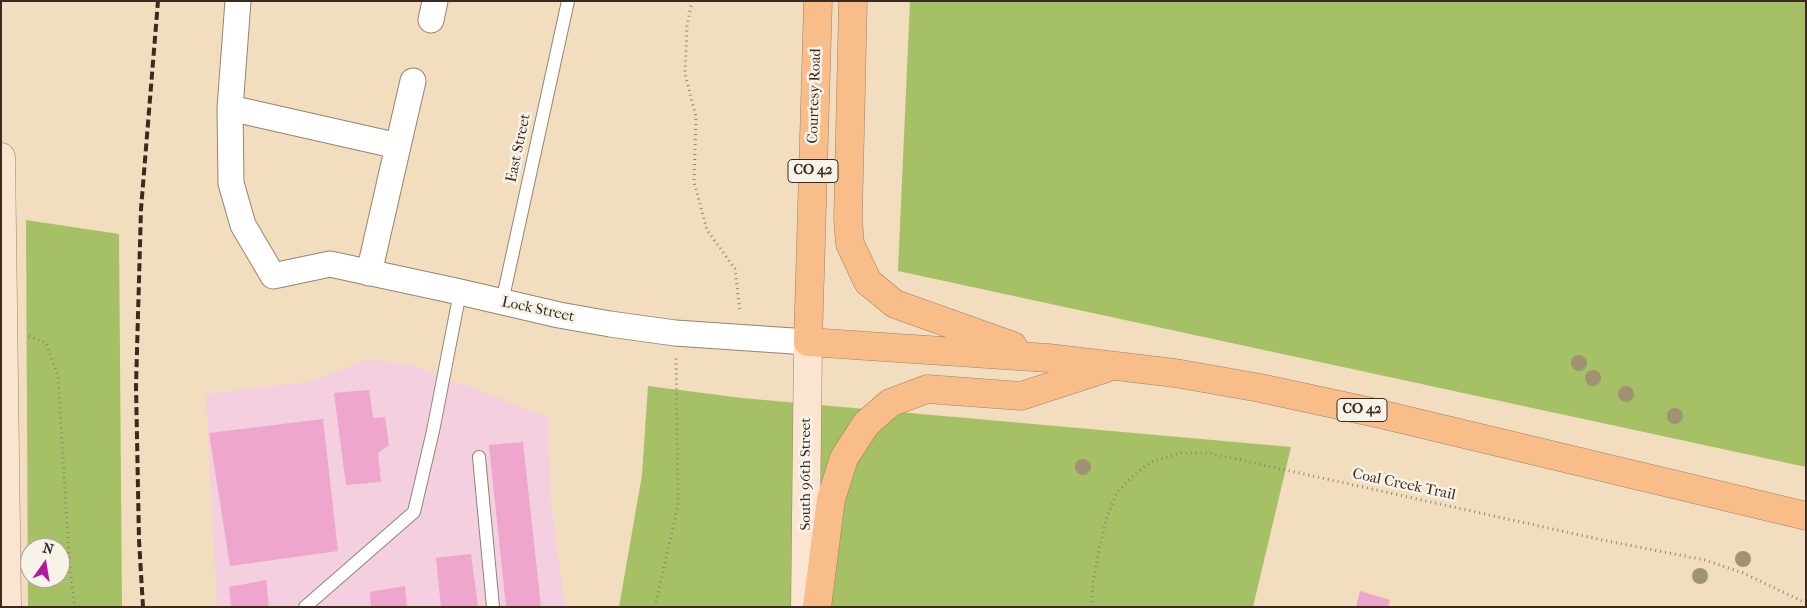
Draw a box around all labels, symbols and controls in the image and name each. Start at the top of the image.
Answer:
street label: Courtesy Road [804,48,826,144]
street label: East Street [503,112,535,184]
road number: CO 42 [788,160,838,182]
street label: Lock Street [500,294,576,326]
road number: CO 42 [1337,398,1387,422]
street label: South 96th Street [797,417,815,531]
street label: Coal Creek Trail [1351,465,1457,505]
north arrow [20,538,70,588]
text: N [41,539,55,558]

